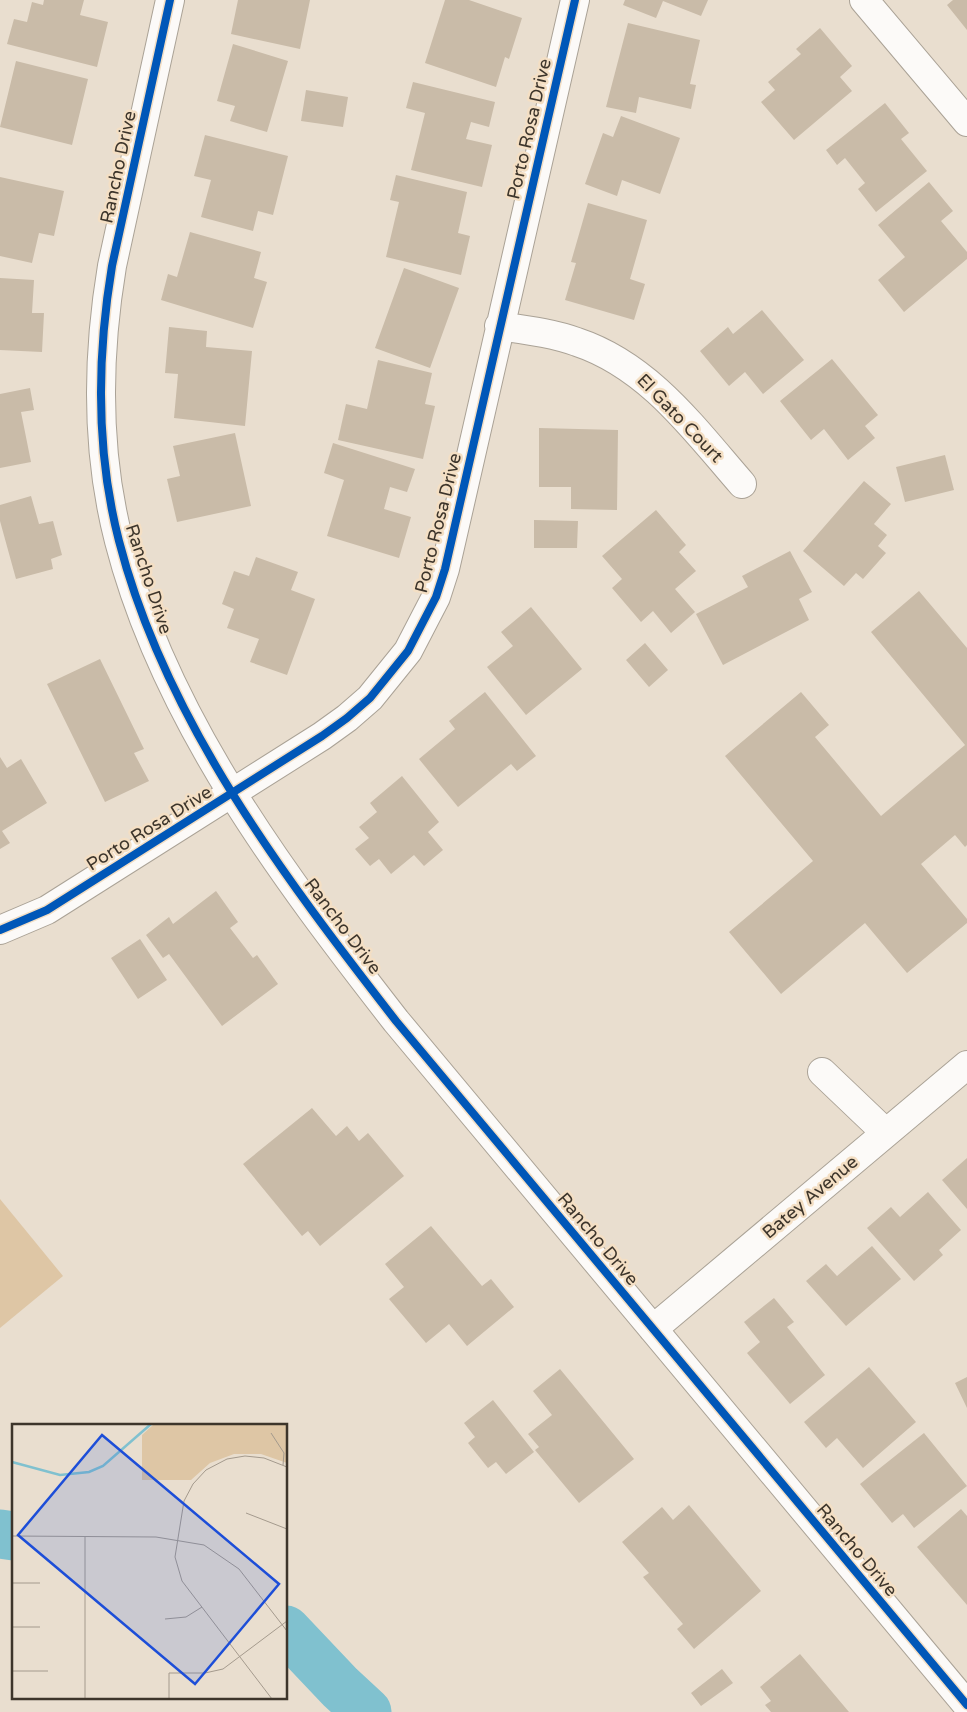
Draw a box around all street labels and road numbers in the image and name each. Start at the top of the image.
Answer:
street label: Porto Rosa Drive [502,57,556,201]
street label: Rancho Drive [95,109,141,225]
street label: El Gato Court [632,369,728,467]
street label: Porto Rosa Drive [410,451,466,595]
street label: Rancho Drive [121,521,177,637]
street label: Porto Rosa Drive [82,781,216,875]
street label: Rancho Drive [300,874,386,978]
street label: Batey Avenue [758,1151,862,1243]
street label: Rancho Drive [553,1188,643,1290]
street label: Rancho Drive [812,1499,902,1601]

